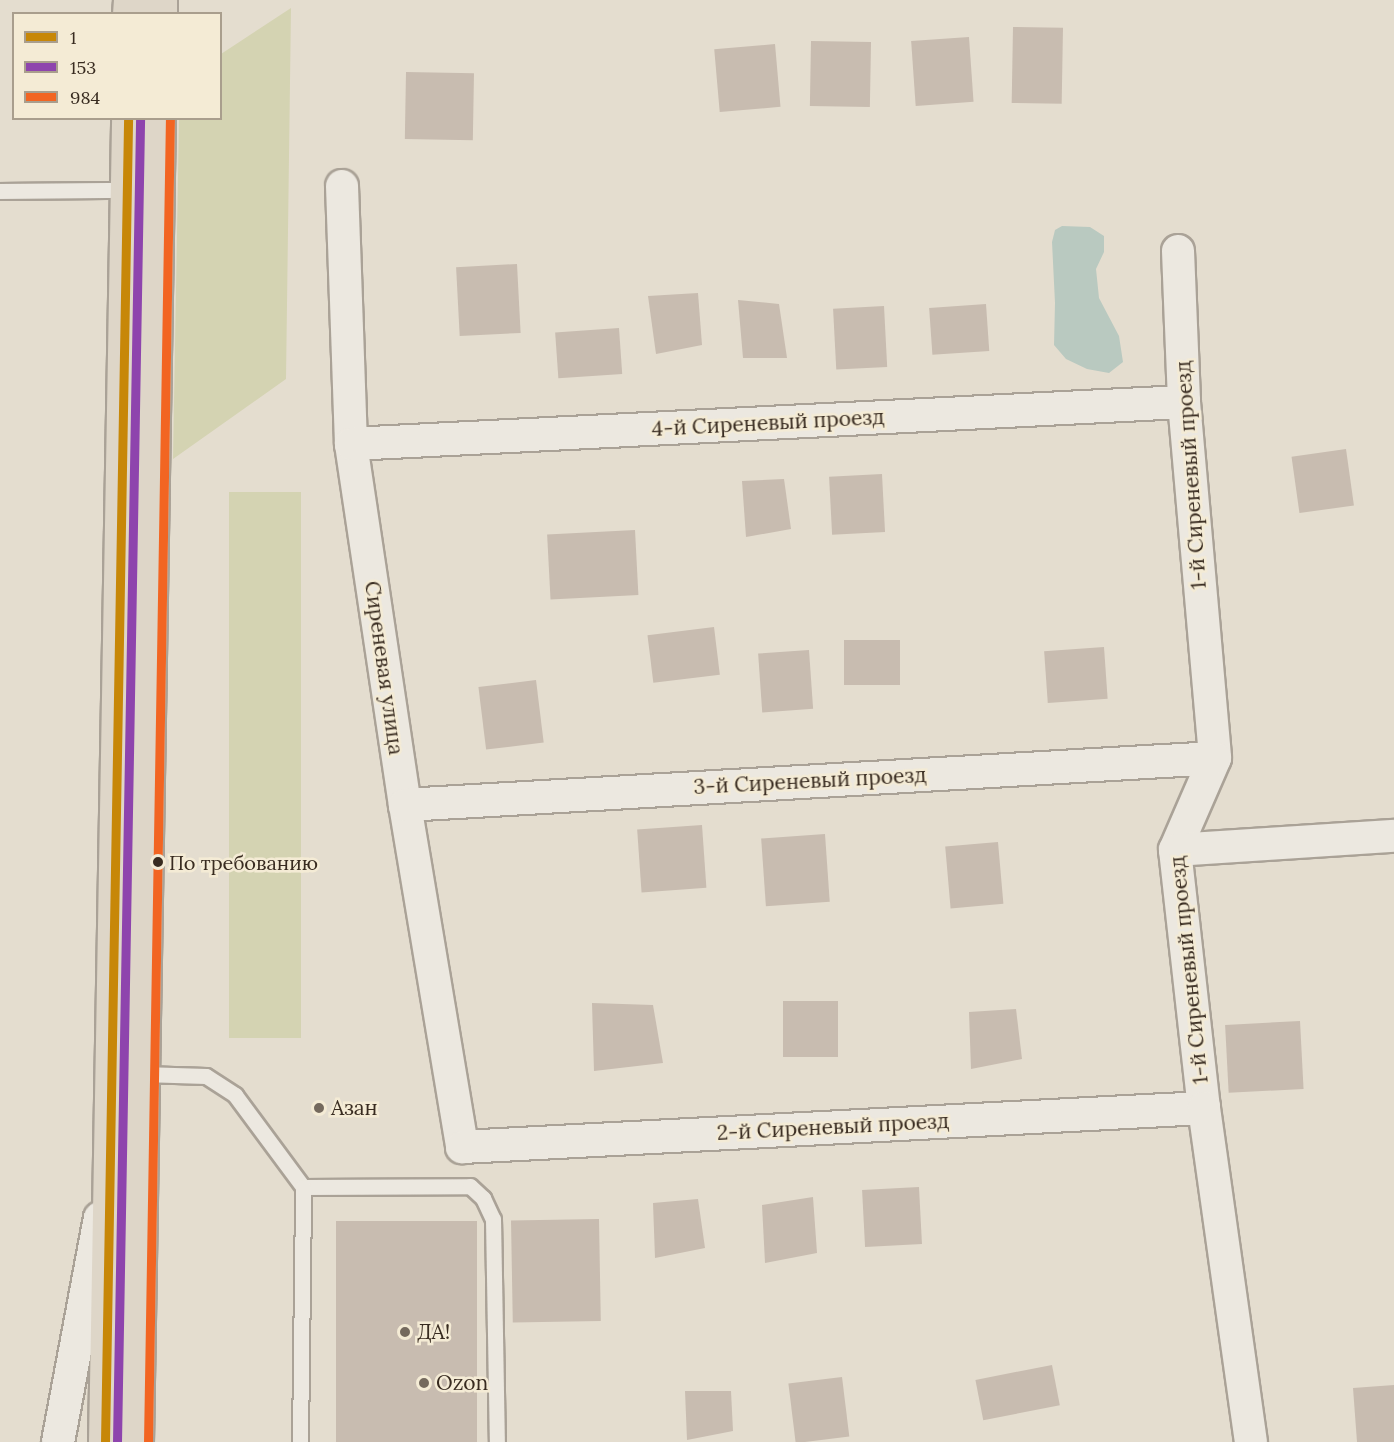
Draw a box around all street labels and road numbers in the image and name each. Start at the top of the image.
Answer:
street label: 1-й Сиреневый проезд [1170,360,1212,590]
street label: 4-й Сиреневый проезд [651,404,885,442]
street label: Сиреневая улица [359,579,409,757]
street label: 3-й Сиреневый проезд [693,762,927,800]
street label: 1-й Сиреневый проезд [1165,855,1213,1085]
street label: 2-й Сиреневый проезд [716,1108,950,1146]

